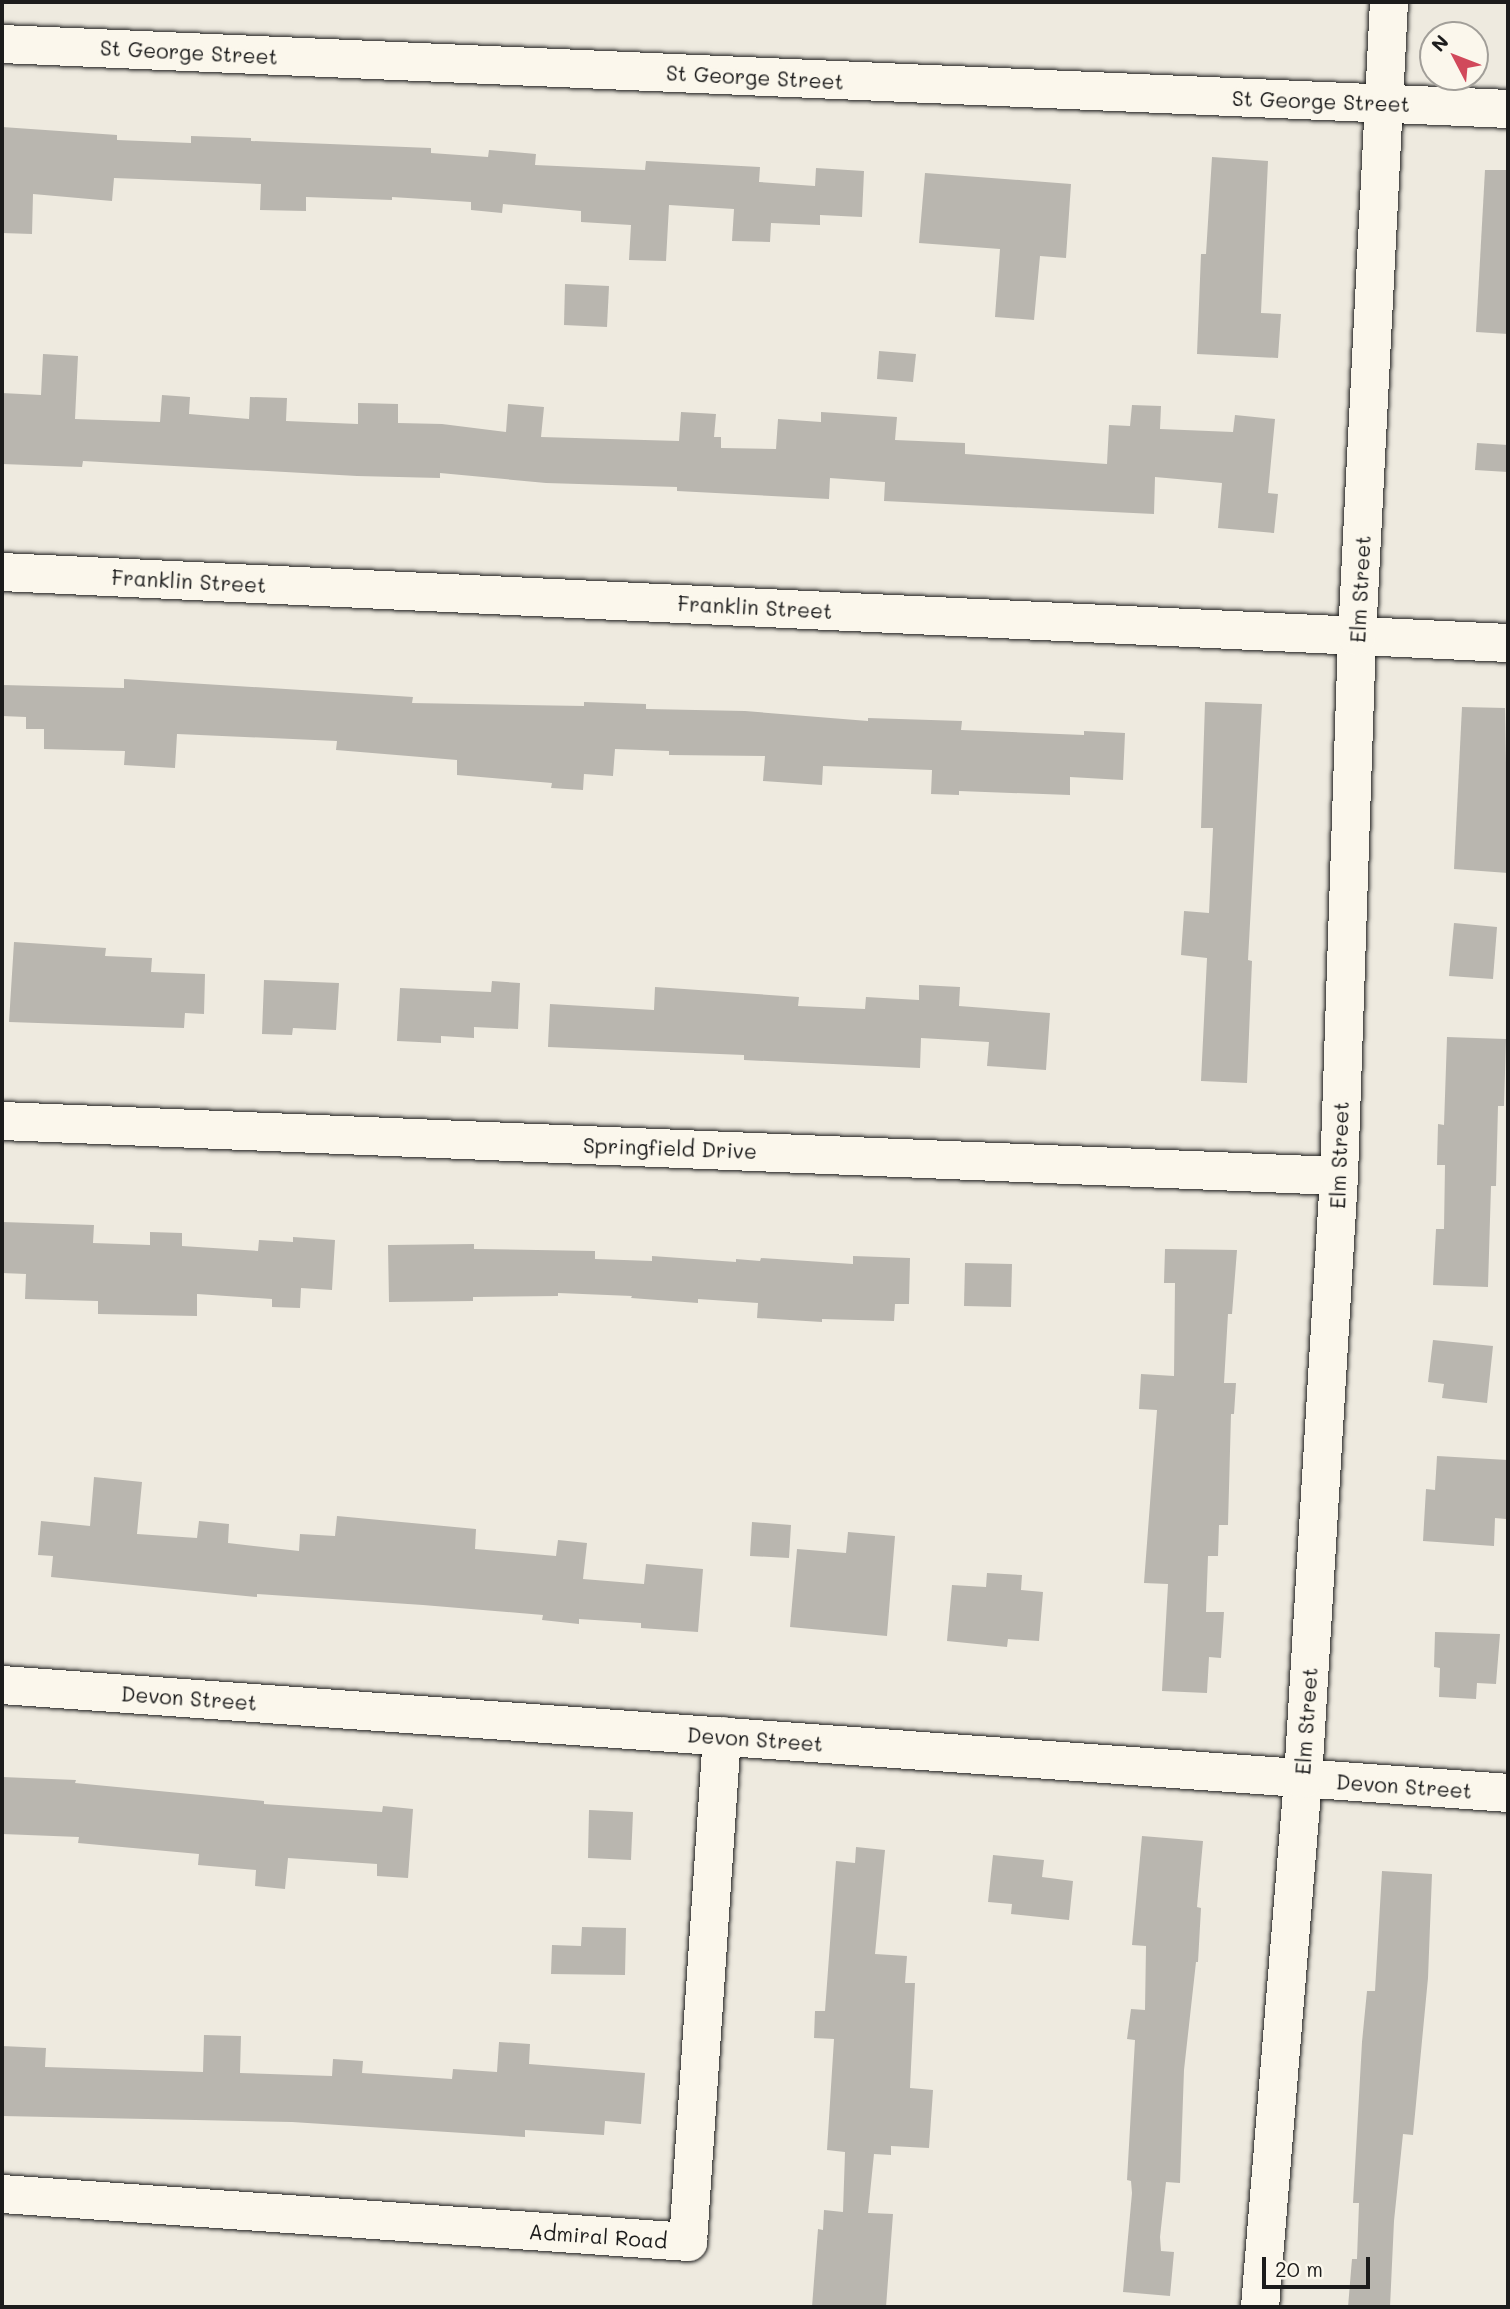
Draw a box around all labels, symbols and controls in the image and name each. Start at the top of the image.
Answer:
north arrow [1419,21,1489,91]
text: N [1425,29,1454,57]
street label: St George Street [99,35,279,69]
street label: St George Street [665,60,845,94]
street label: St George Street [1232,85,1410,117]
street label: Elm Street [1345,535,1375,643]
street label: Franklin Street [111,564,267,598]
street label: Franklin Street [677,590,833,624]
street label: Elm Street [1325,1101,1353,1209]
street label: Springfield Drive [583,1132,757,1164]
street label: Elm Street [1290,1666,1322,1776]
street label: Devon Street [120,1681,258,1715]
street label: Devon Street [686,1722,824,1756]
street label: Devon Street [1335,1769,1473,1803]
street label: Admiral Road [528,2219,668,2253]
scale bar [1265,2242,1374,2286]
text: 20 m [1275,2255,1323,2282]

